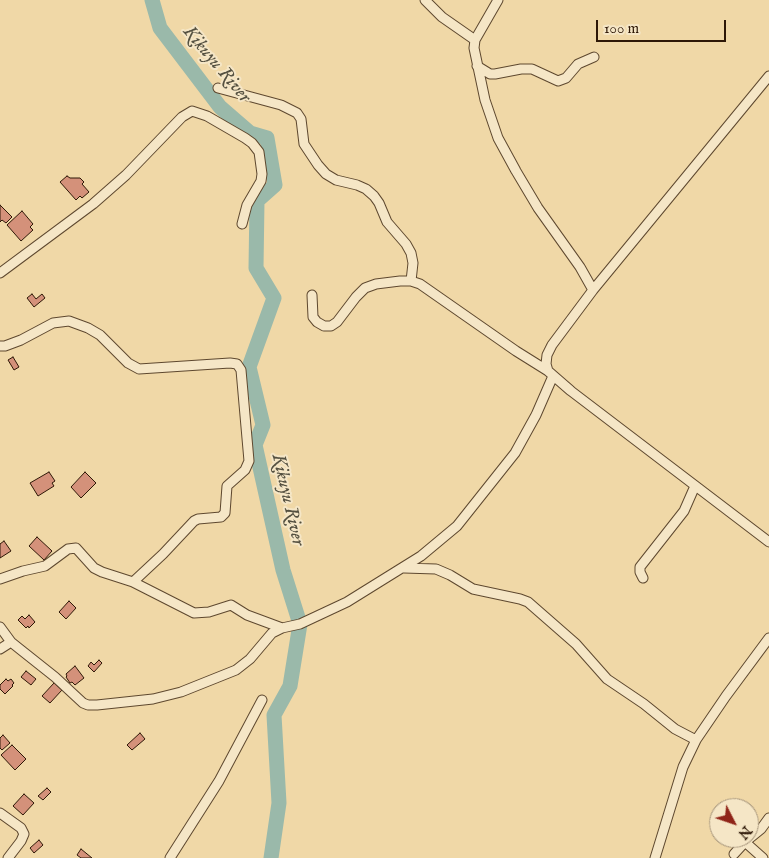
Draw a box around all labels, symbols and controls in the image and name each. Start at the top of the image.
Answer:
scale bar [599,10,729,42]
text: 100 m [604,19,639,38]
water label: Kikuyu River [177,22,255,108]
water label: Kikuyu River [265,452,309,548]
north arrow [709,798,759,848]
text: N [734,822,755,843]

